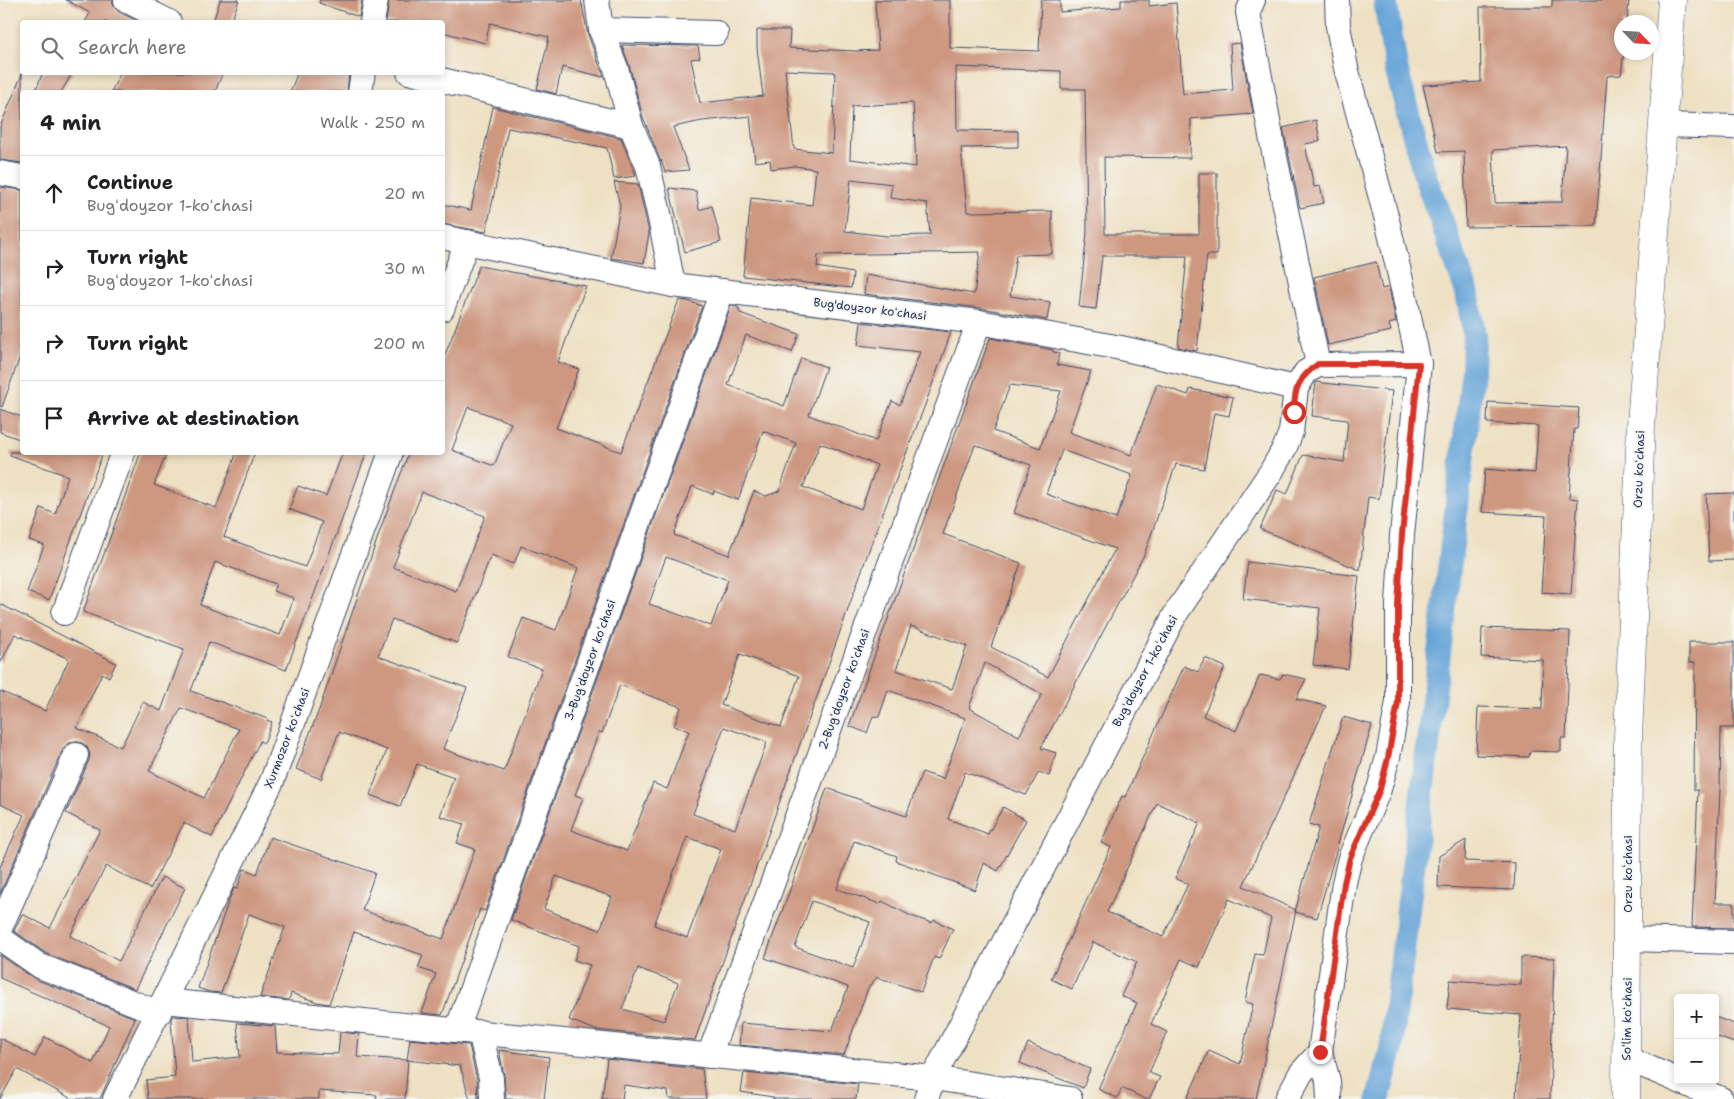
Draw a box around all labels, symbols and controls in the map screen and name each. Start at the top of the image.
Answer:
north arrow [1614,15,1659,60]
search box [20,20,445,75]
icon: search [38,34,66,62]
text: Search here [78,35,187,60]
text: 4 min [40,109,101,137]
text: Walk · 250 m [320,112,425,133]
text: Continue [87,170,173,195]
icon: ahead [40,179,68,207]
text: 20 m [384,183,425,204]
text: Bugʻdoyzor 1-koʻchasi [87,195,253,216]
text: Turn right [87,245,188,270]
icon: right [40,254,68,282]
text: 30 m [384,258,425,279]
text: Bugʻdoyzor 1-koʻchasi [87,270,253,291]
street label: Bug'doyzor koʻchasi [812,294,928,324]
icon: right [40,329,68,357]
text: Turn right [87,331,188,356]
text: 200 m [373,333,425,354]
route start [1283,401,1306,424]
icon: arrive [40,404,68,432]
text: Arrive at destination [87,406,299,431]
street label: Orzu koʻchasi [1630,430,1648,508]
street label: 3-Bugʻdoyzor koʻchasi [561,597,619,723]
street label: Bugʻdoyzor 1-koʻchasi [1109,612,1181,730]
street label: 2-Bugʻdoyzor koʻchasi [815,626,873,752]
street label: Xurmozor koʻchasi [260,685,314,791]
street label: Orzu koʻchasi [1620,835,1636,913]
street label: Soʻlim koʻchasi [1618,977,1636,1061]
map controls [1674,994,1719,1084]
button: + [1674,994,1719,1039]
button: − [1674,1039,1719,1084]
route end [1309,1041,1332,1064]

